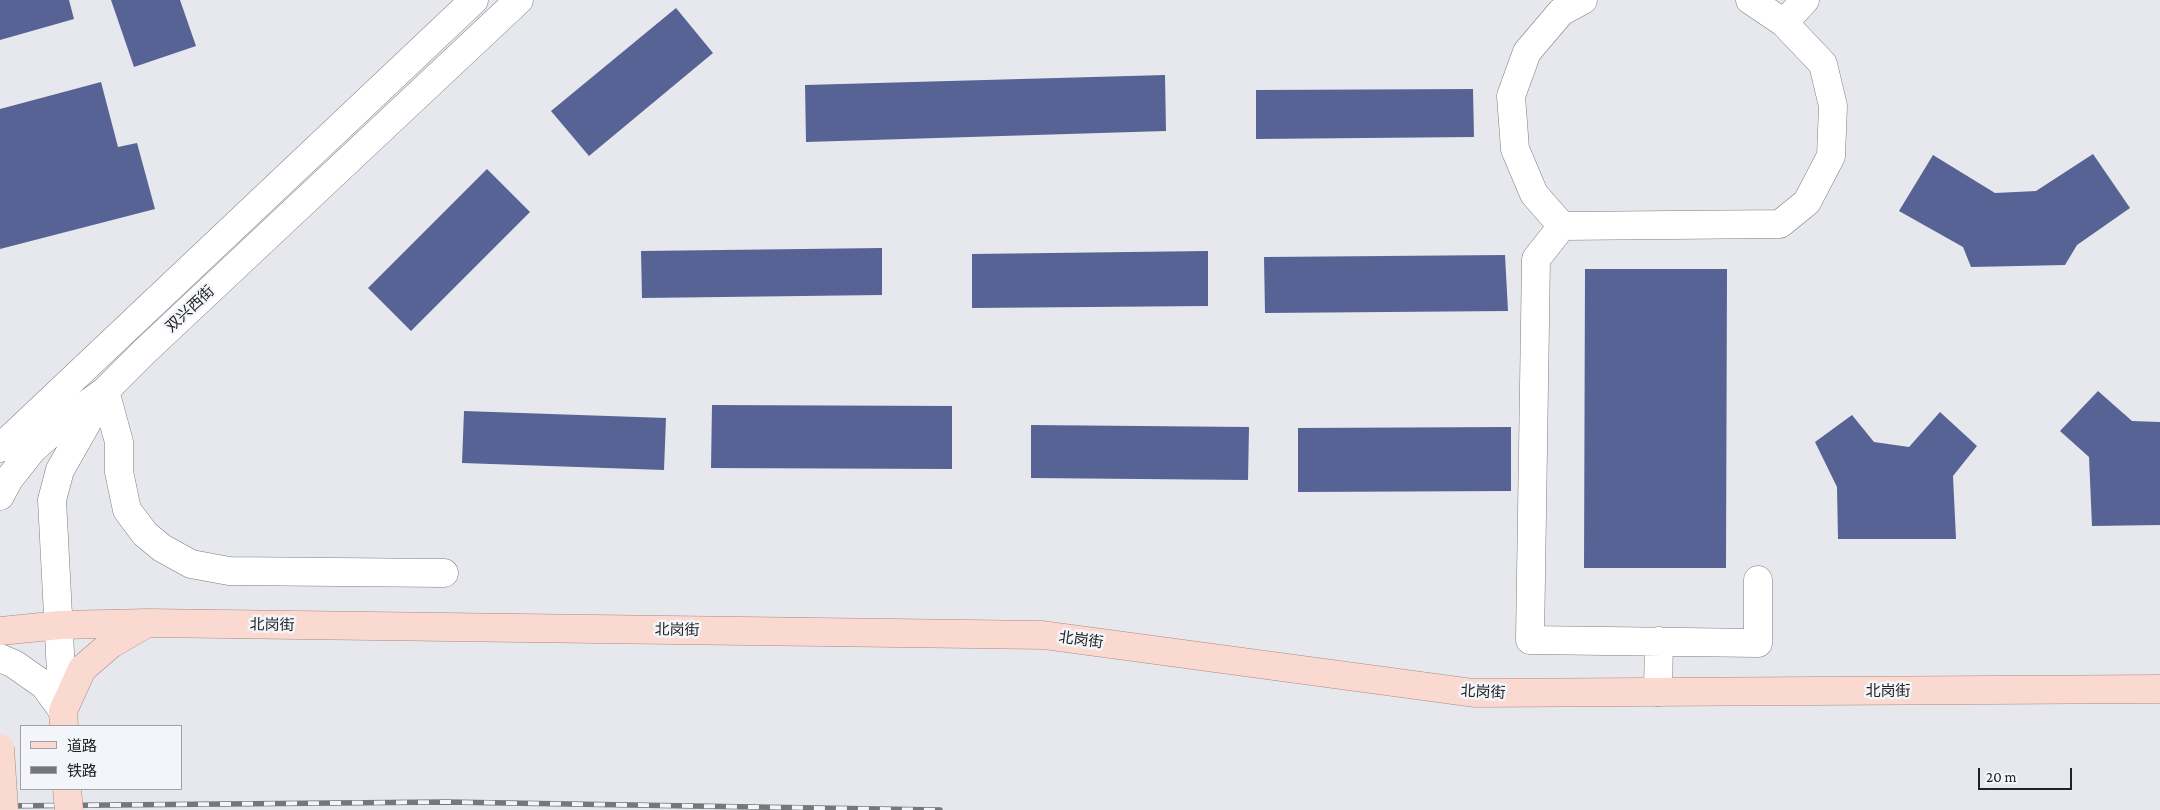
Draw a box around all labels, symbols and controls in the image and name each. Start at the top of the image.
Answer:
street label: 双兴西街 [162,282,218,336]
street label: 北岗街 [249,616,295,634]
street label: 北岗街 [654,621,700,639]
street label: 北岗街 [1057,628,1105,652]
street label: 北岗街 [1460,682,1506,702]
street label: 北岗街 [1866,682,1910,700]
legend [20,725,182,790]
text: 道路 [67,738,97,754]
scale bar [1980,758,2074,790]
text: 铁路 [67,763,97,779]
text: 20 m [1986,769,2017,785]

